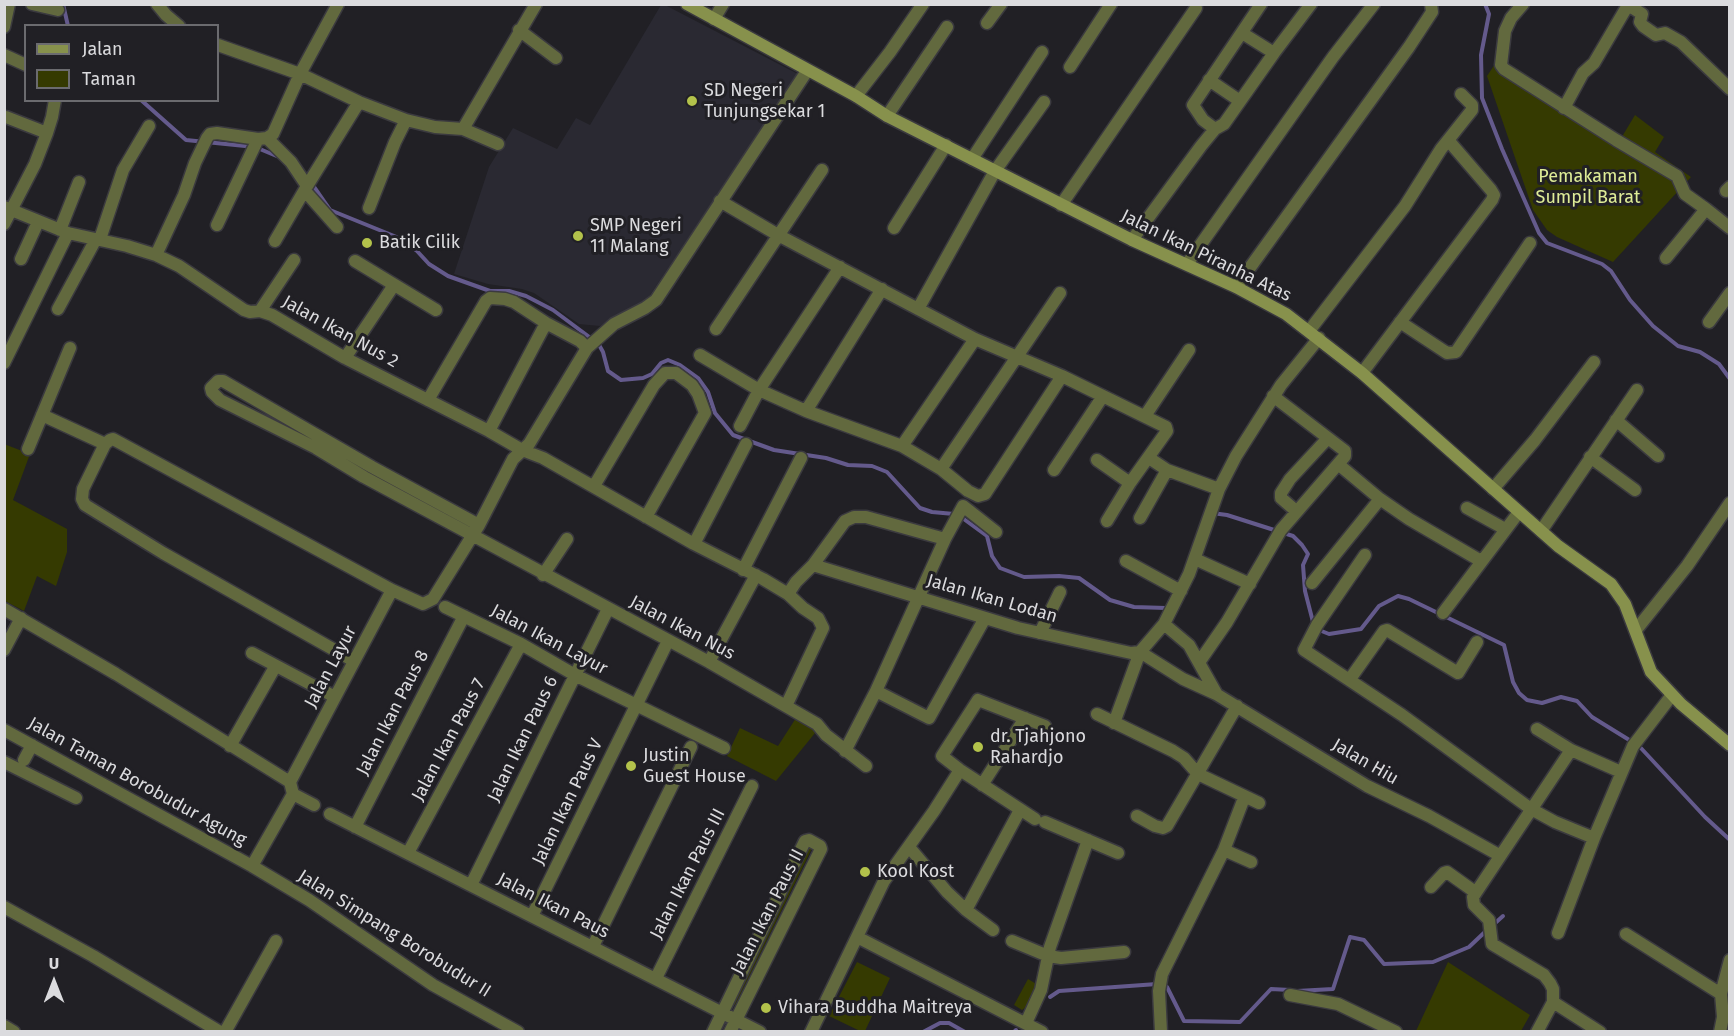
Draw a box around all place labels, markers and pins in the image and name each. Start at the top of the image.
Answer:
place label: SD Negeri Tunjungsekar 1 [704,80,825,122]
marker: SD Negeri Tunjungsekar 1 [685,94,699,108]
place label: SMP Negeri 11 Malang [590,215,682,258]
marker: SMP Negeri 11 Malang [571,229,585,243]
place label: Batik Cilik [379,232,460,254]
marker: Batik Cilik [360,236,374,250]
place label: dr. Tjahjono Rahardjo [990,726,1086,768]
marker: dr. Tjahjono Rahardjo [971,740,985,754]
place label: Justin Guest House [643,745,746,788]
marker: Justin Guest House [624,759,638,773]
place label: Kool Kost [877,861,954,883]
marker: Kool Kost [858,865,872,879]
place label: Vihara Buddha Maitreya [778,997,972,1019]
marker: Vihara Buddha Maitreya [759,1001,773,1015]

